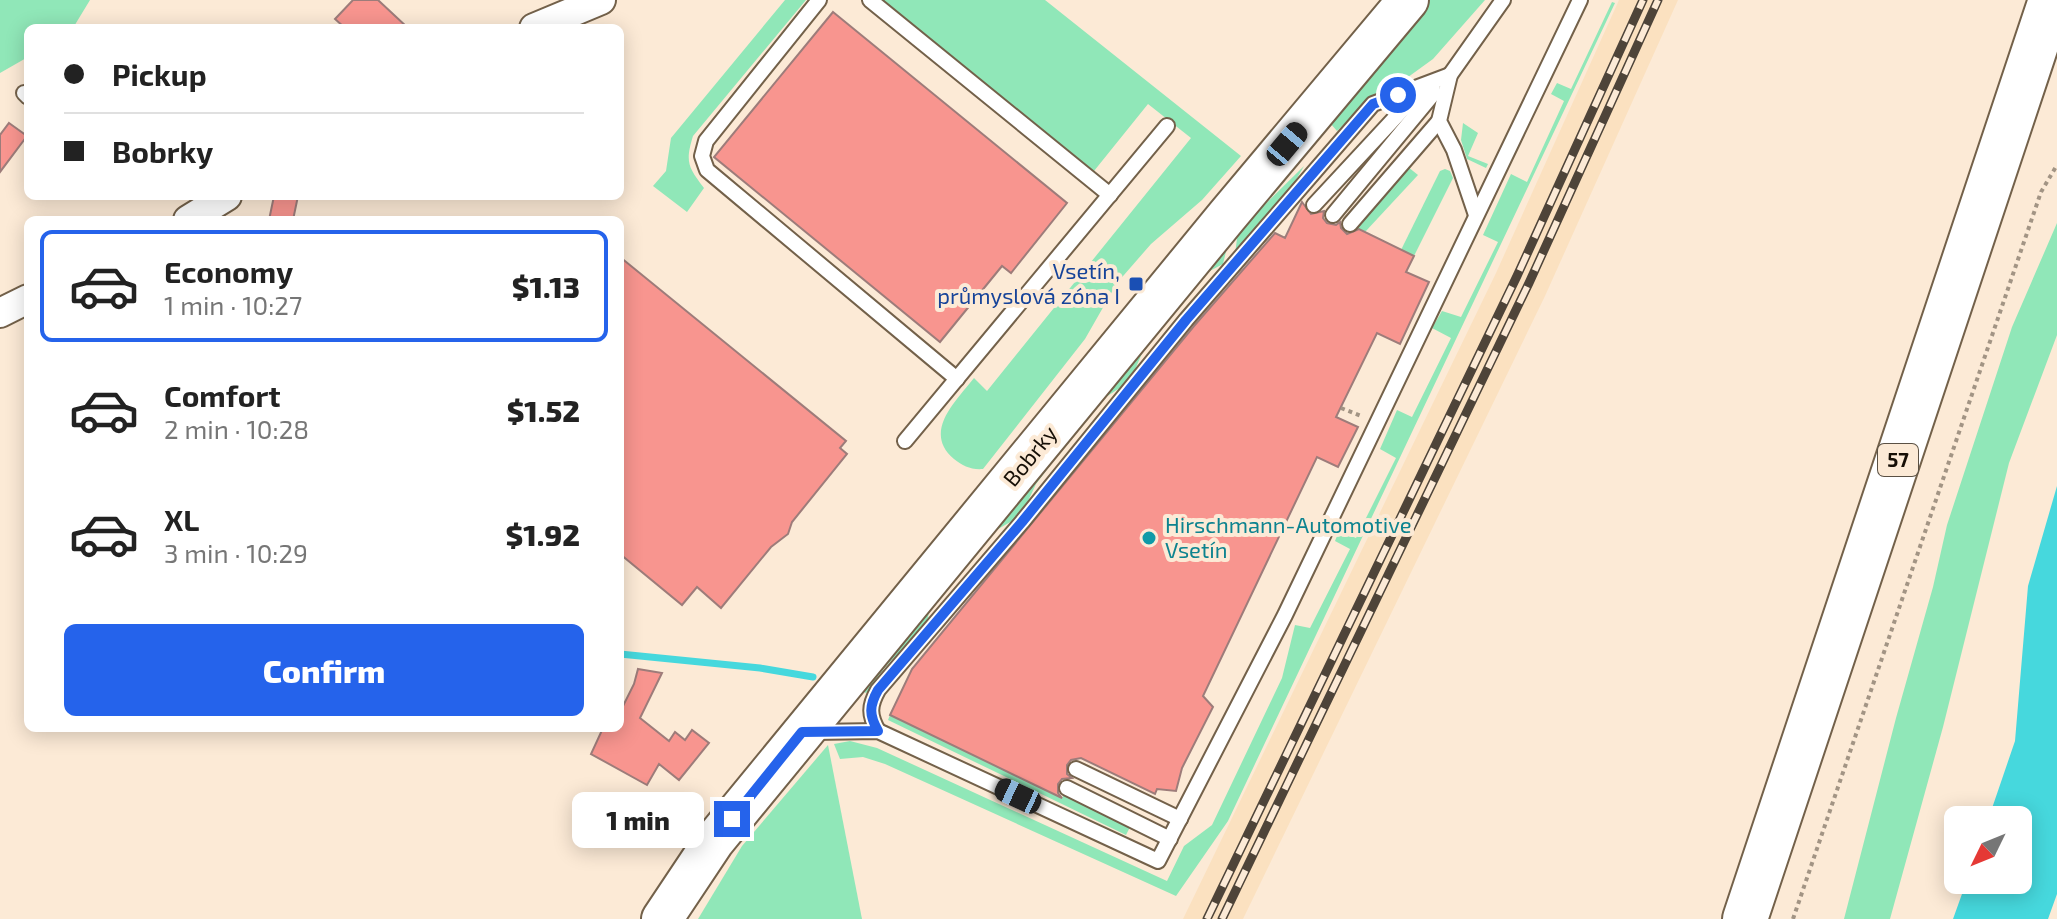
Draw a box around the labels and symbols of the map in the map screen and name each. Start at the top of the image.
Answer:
route start [1380,77,1416,113]
car [1262,118,1312,170]
place label: Vsetín, průmyslová zóna I [937,257,1120,308]
marker: Vsetín, průmyslová zóna I [1127,275,1145,293]
street label: Bobrky [997,420,1062,491]
road number: 57 [1878,444,1918,476]
place label: Hirschmann-Automotive Vsetín [1165,511,1412,562]
marker: Hirschmann-Automotive Vsetín [1140,529,1158,547]
car [991,775,1045,817]
callout: 1 min [572,791,704,847]
route end [714,801,750,837]
north arrow [1944,806,2032,894]

